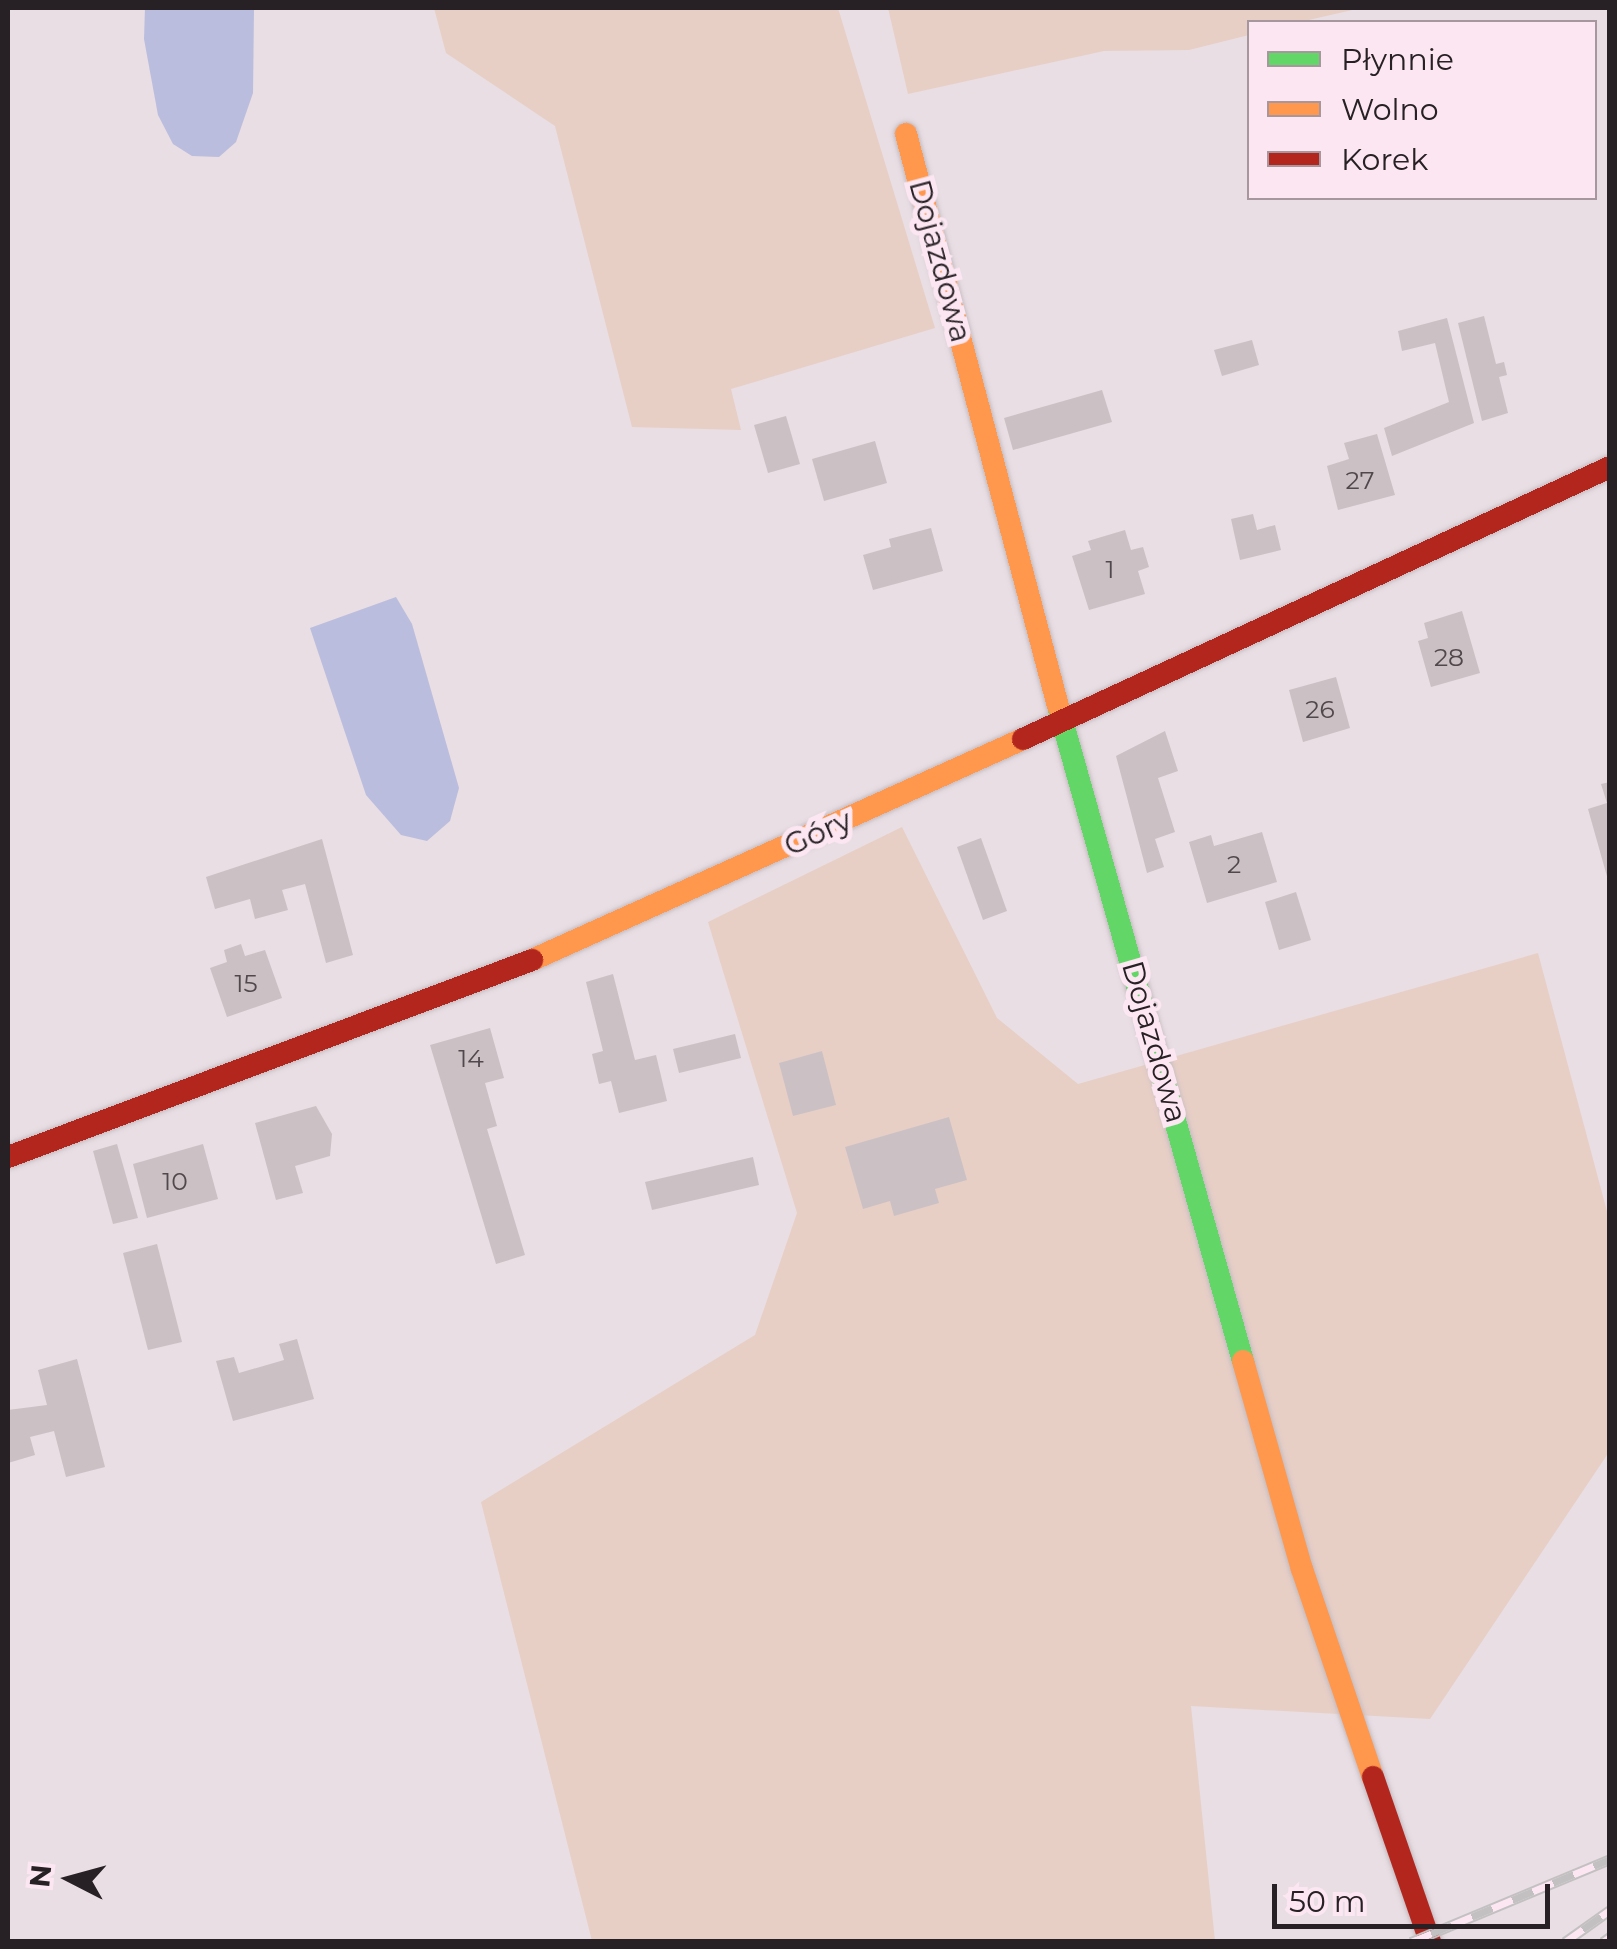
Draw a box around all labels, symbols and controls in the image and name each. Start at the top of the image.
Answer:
legend [1247,20,1597,200]
text: Płynnie [1341,41,1454,78]
text: Wolno [1341,91,1439,128]
text: Korek [1341,141,1428,178]
street label: Dojazdowa [901,176,979,346]
house number: 27 [1346,465,1374,495]
house number: 1 [1105,554,1115,584]
house number: 28 [1434,642,1464,672]
house number: 26 [1305,694,1335,724]
street label: Góry [779,802,857,864]
house number: 2 [1227,849,1241,879]
street label: Dojazdowa [1114,957,1194,1127]
house number: 15 [234,968,258,998]
house number: 14 [458,1043,484,1073]
house number: 10 [162,1166,188,1196]
north arrow [20,1829,120,1929]
text: N [22,1863,58,1889]
scale bar [1277,1864,1554,1926]
text: 50 m [1289,1883,1366,1920]

